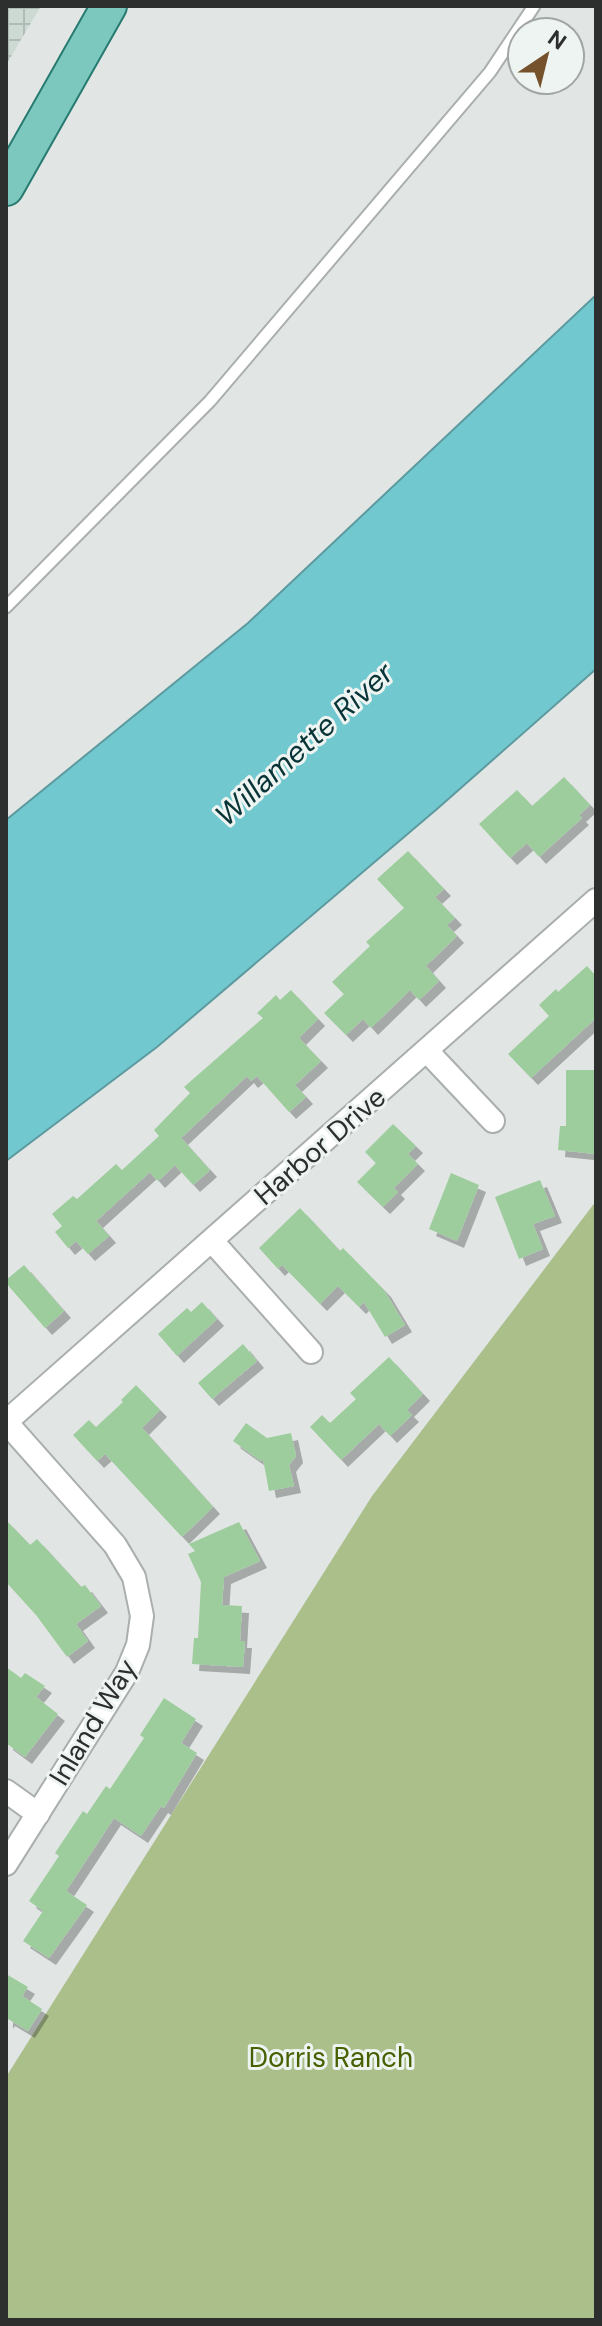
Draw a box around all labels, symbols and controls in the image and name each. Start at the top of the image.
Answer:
north arrow [506,16,586,96]
text: N [542,24,572,57]
water label: Willamette River [207,653,402,834]
street label: Harbor Drive [246,1079,394,1213]
street label: Inland Way [41,1652,145,1792]
park label: Dorris Ranch [249,2039,413,2076]

